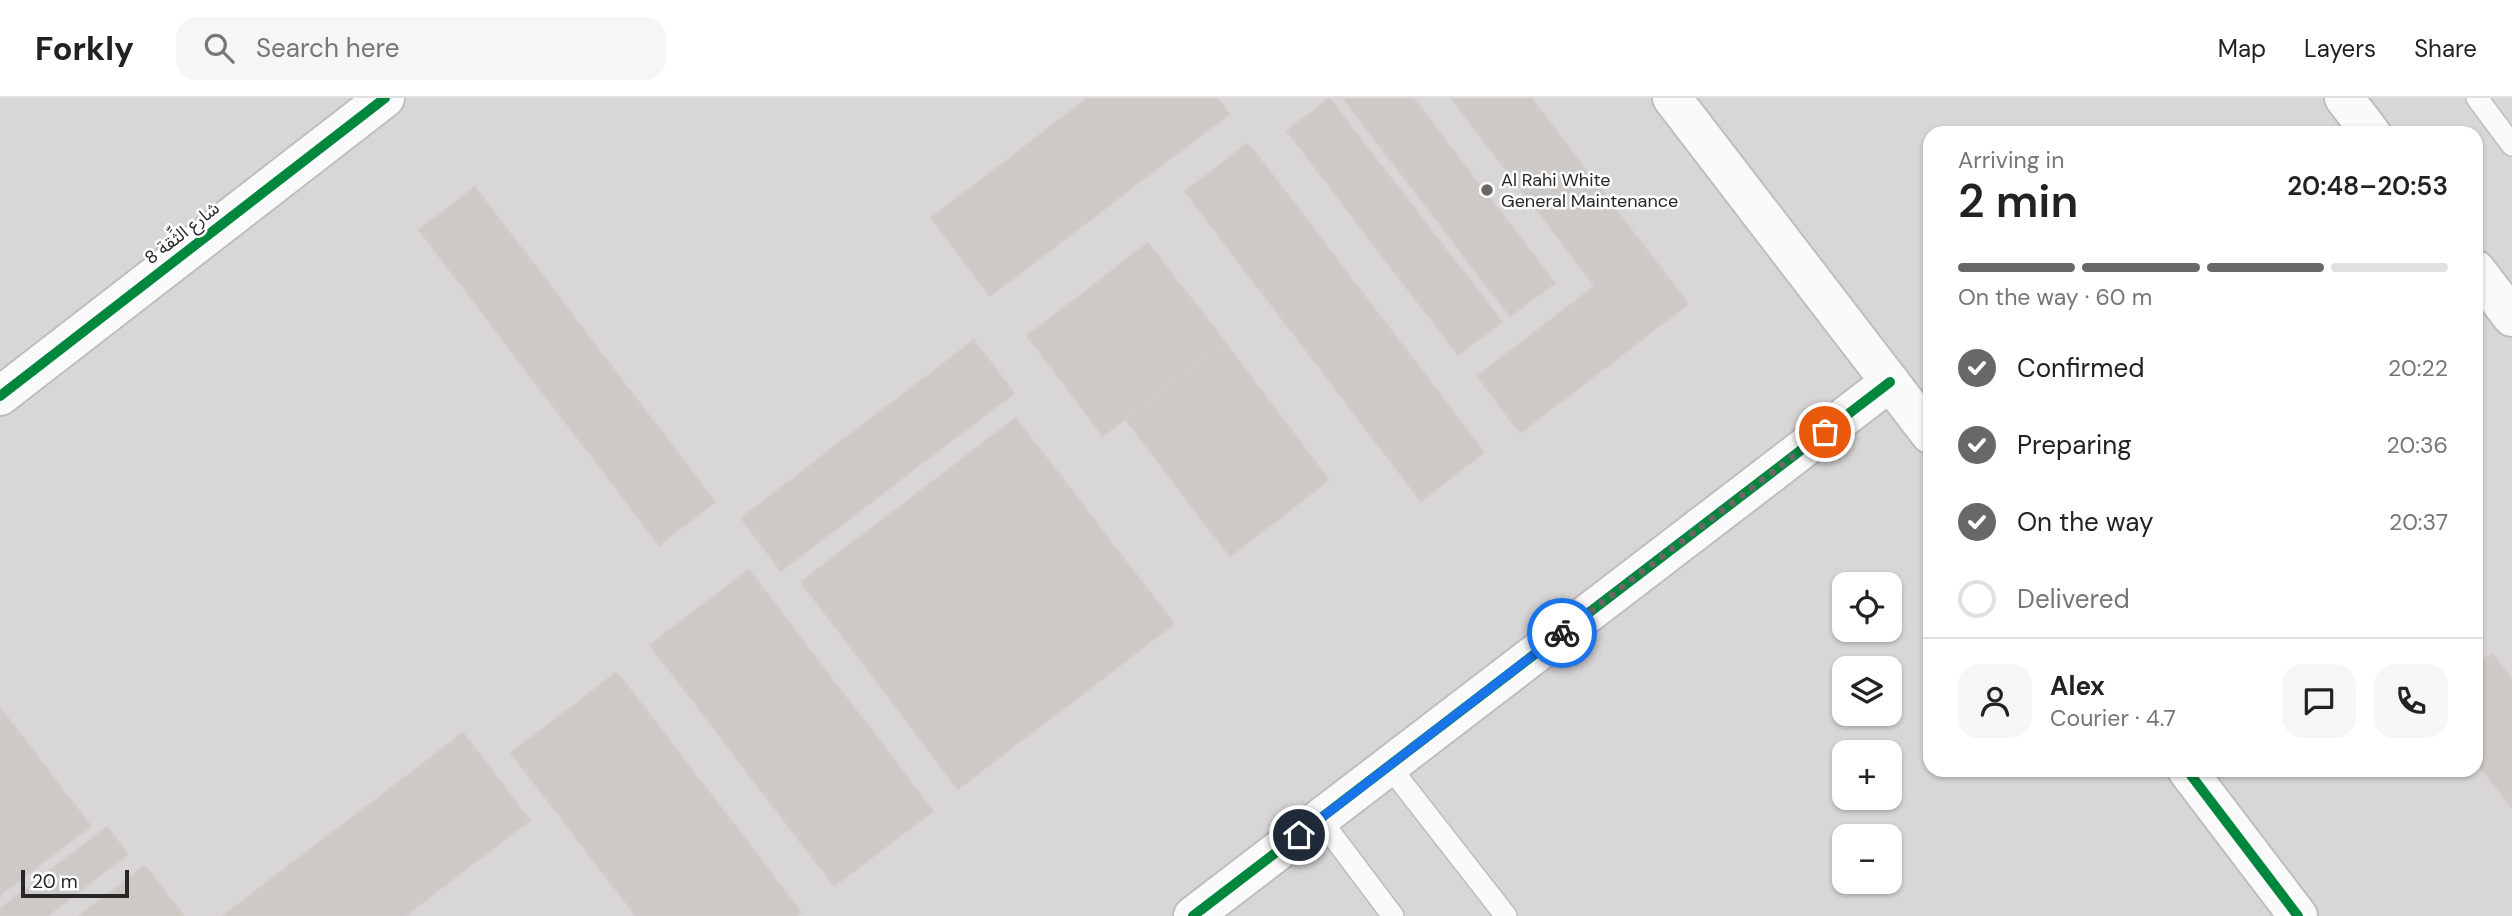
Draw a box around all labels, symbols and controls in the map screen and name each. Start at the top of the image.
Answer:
search box [176,17,666,80]
text: Forkly [35,27,134,70]
icon: search [200,29,238,67]
text: Search here [256,31,399,65]
text: Map [2218,33,2266,64]
text: Layers [2304,33,2376,64]
text: Share [2414,33,2477,64]
text: Arriving in [1958,145,2064,175]
place label: Al Rahi White General Maintenance [1501,168,1678,213]
text: 20:48–20:53 [2287,169,2448,203]
text: 2 min [1958,171,2078,231]
marker: Al Rahi White General Maintenance [1479,182,1495,198]
street label: شارع الثِّقة 8 [138,194,226,271]
text: On the way · 60 m [1958,282,2152,312]
icon: check [1958,349,1996,387]
text: Confirmed [2017,351,2144,385]
text: 20:22 [2388,353,2448,383]
pin [1795,402,1855,462]
icon: bag [1806,413,1844,451]
icon: check [1958,426,1996,464]
text: Preparing [2017,428,2132,462]
text: 20:36 [2387,430,2448,460]
icon: check [1958,503,1996,541]
text: On the way [2017,505,2153,539]
text: 20:37 [2389,507,2448,537]
map controls [1832,572,1902,894]
button: locate [1832,572,1902,642]
text: Delivered [2017,582,2130,616]
courier [1527,598,1597,668]
icon: bike [1543,614,1581,652]
button: layers [1832,656,1902,726]
button: person [1958,664,2032,738]
button: chat [2282,664,2356,738]
button: phone [2374,664,2448,738]
text: Alex [2050,669,2105,703]
text: Courier · 4.7 [2050,703,2176,733]
button: + [1832,740,1902,810]
pin [1269,805,1329,865]
icon: home [1280,816,1318,854]
button: − [1832,824,1902,894]
scale bar [21,867,130,899]
text: 20 m [32,869,78,894]

